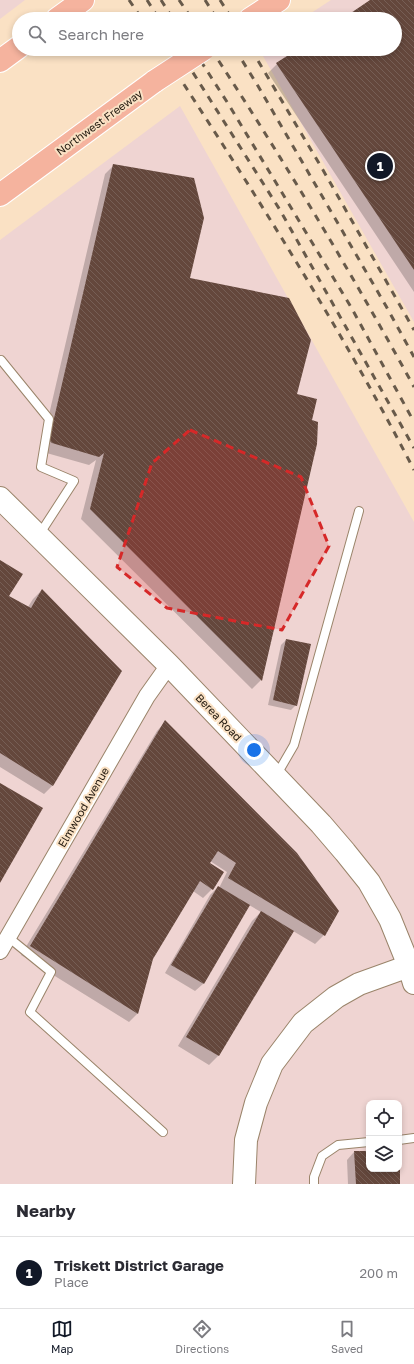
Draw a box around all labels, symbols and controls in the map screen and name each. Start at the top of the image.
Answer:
search box [12,12,402,56]
icon: search [26,23,48,45]
text: Search here [58,25,144,43]
street label: Northwest Freeway [54,86,144,158]
pin: 1 [367,151,393,181]
street label: Berea Road [193,691,245,743]
your location [244,740,264,760]
street label: Elmwood Avenue [55,765,111,849]
map controls [366,1100,402,1172]
button: locate [366,1100,402,1136]
button: layers [366,1136,402,1172]
text: Nearby [16,1200,76,1221]
text: Triskett District Garage [54,1256,224,1274]
text: 1 [26,1265,32,1281]
text: 200 m [360,1265,398,1281]
text: Place [54,1274,89,1290]
tab: Map [51,1318,73,1355]
tab: Directions [175,1318,229,1355]
tab: Saved [331,1318,363,1355]

